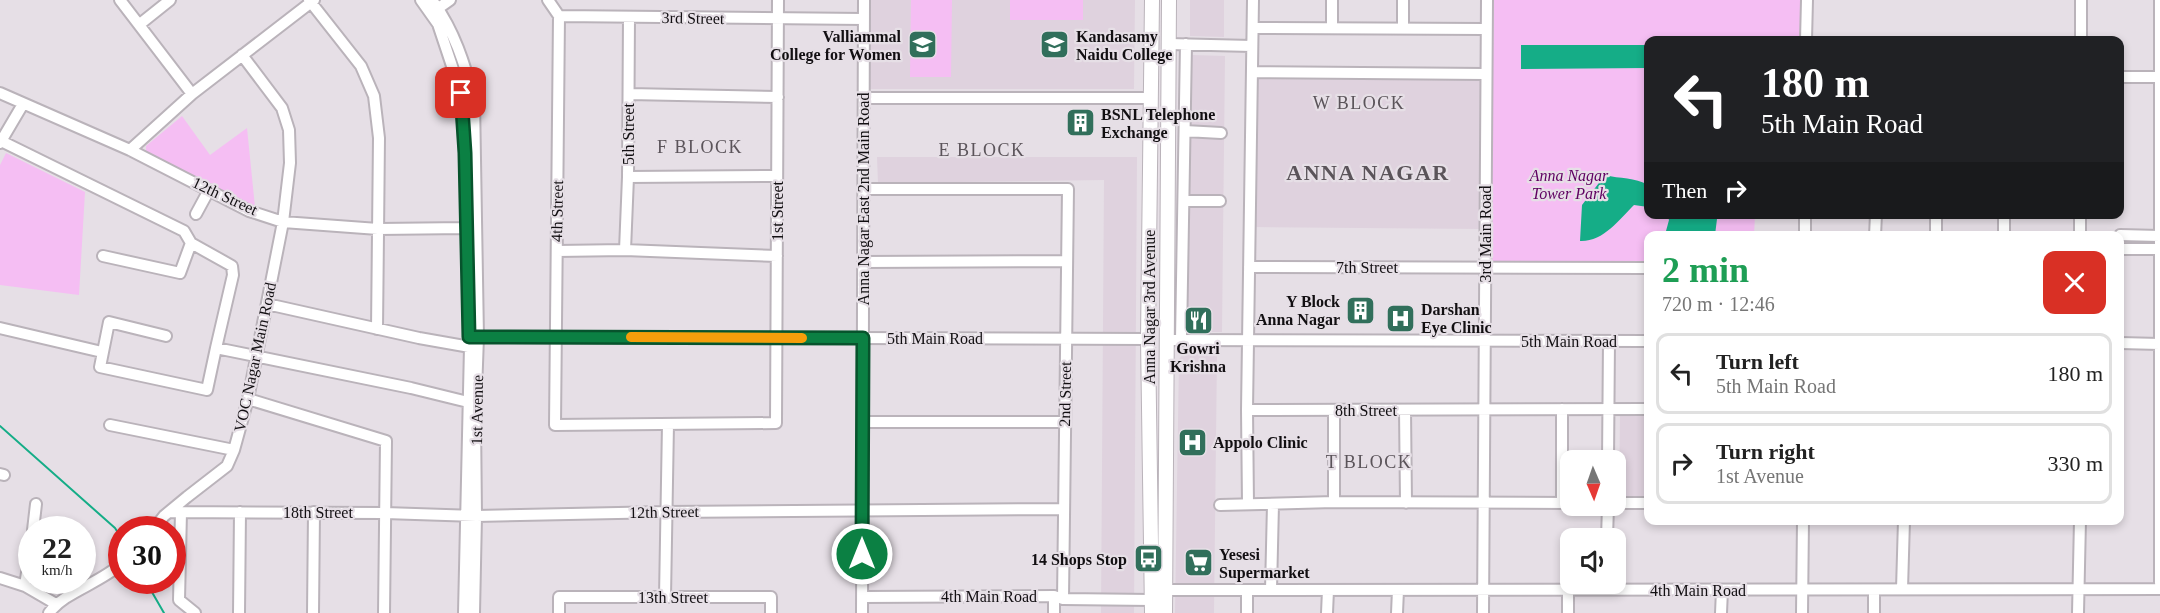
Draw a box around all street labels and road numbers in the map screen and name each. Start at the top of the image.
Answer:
street label: 3rd Street [662,9,725,27]
street label: Anna Nagar East 2nd Main Road [855,93,873,305]
street label: 5th Street [620,103,637,165]
street label: 12th Street [190,174,261,219]
street label: 4th Street [548,179,566,242]
street label: 1st Street [769,180,786,241]
street label: 3rd Main Road [1477,186,1494,282]
street label: Anna Nagar 3rd Avenue [1141,230,1159,384]
street label: 7th Street [1336,259,1398,276]
street label: VOC Nagar Main Road [231,281,280,434]
street label: 5th Main Road [887,330,983,347]
street label: 5th Main Road [1521,333,1617,350]
street label: 2nd Street [1056,361,1074,427]
street label: 1st Avenue [468,375,486,445]
street label: 8th Street [1335,402,1397,419]
street label: 12th Street [629,503,700,521]
street label: 18th Street [283,504,353,521]
street label: 4th Main Road [1650,582,1746,599]
street label: 4th Main Road [941,588,1037,605]
street label: 13th Street [638,589,708,606]

